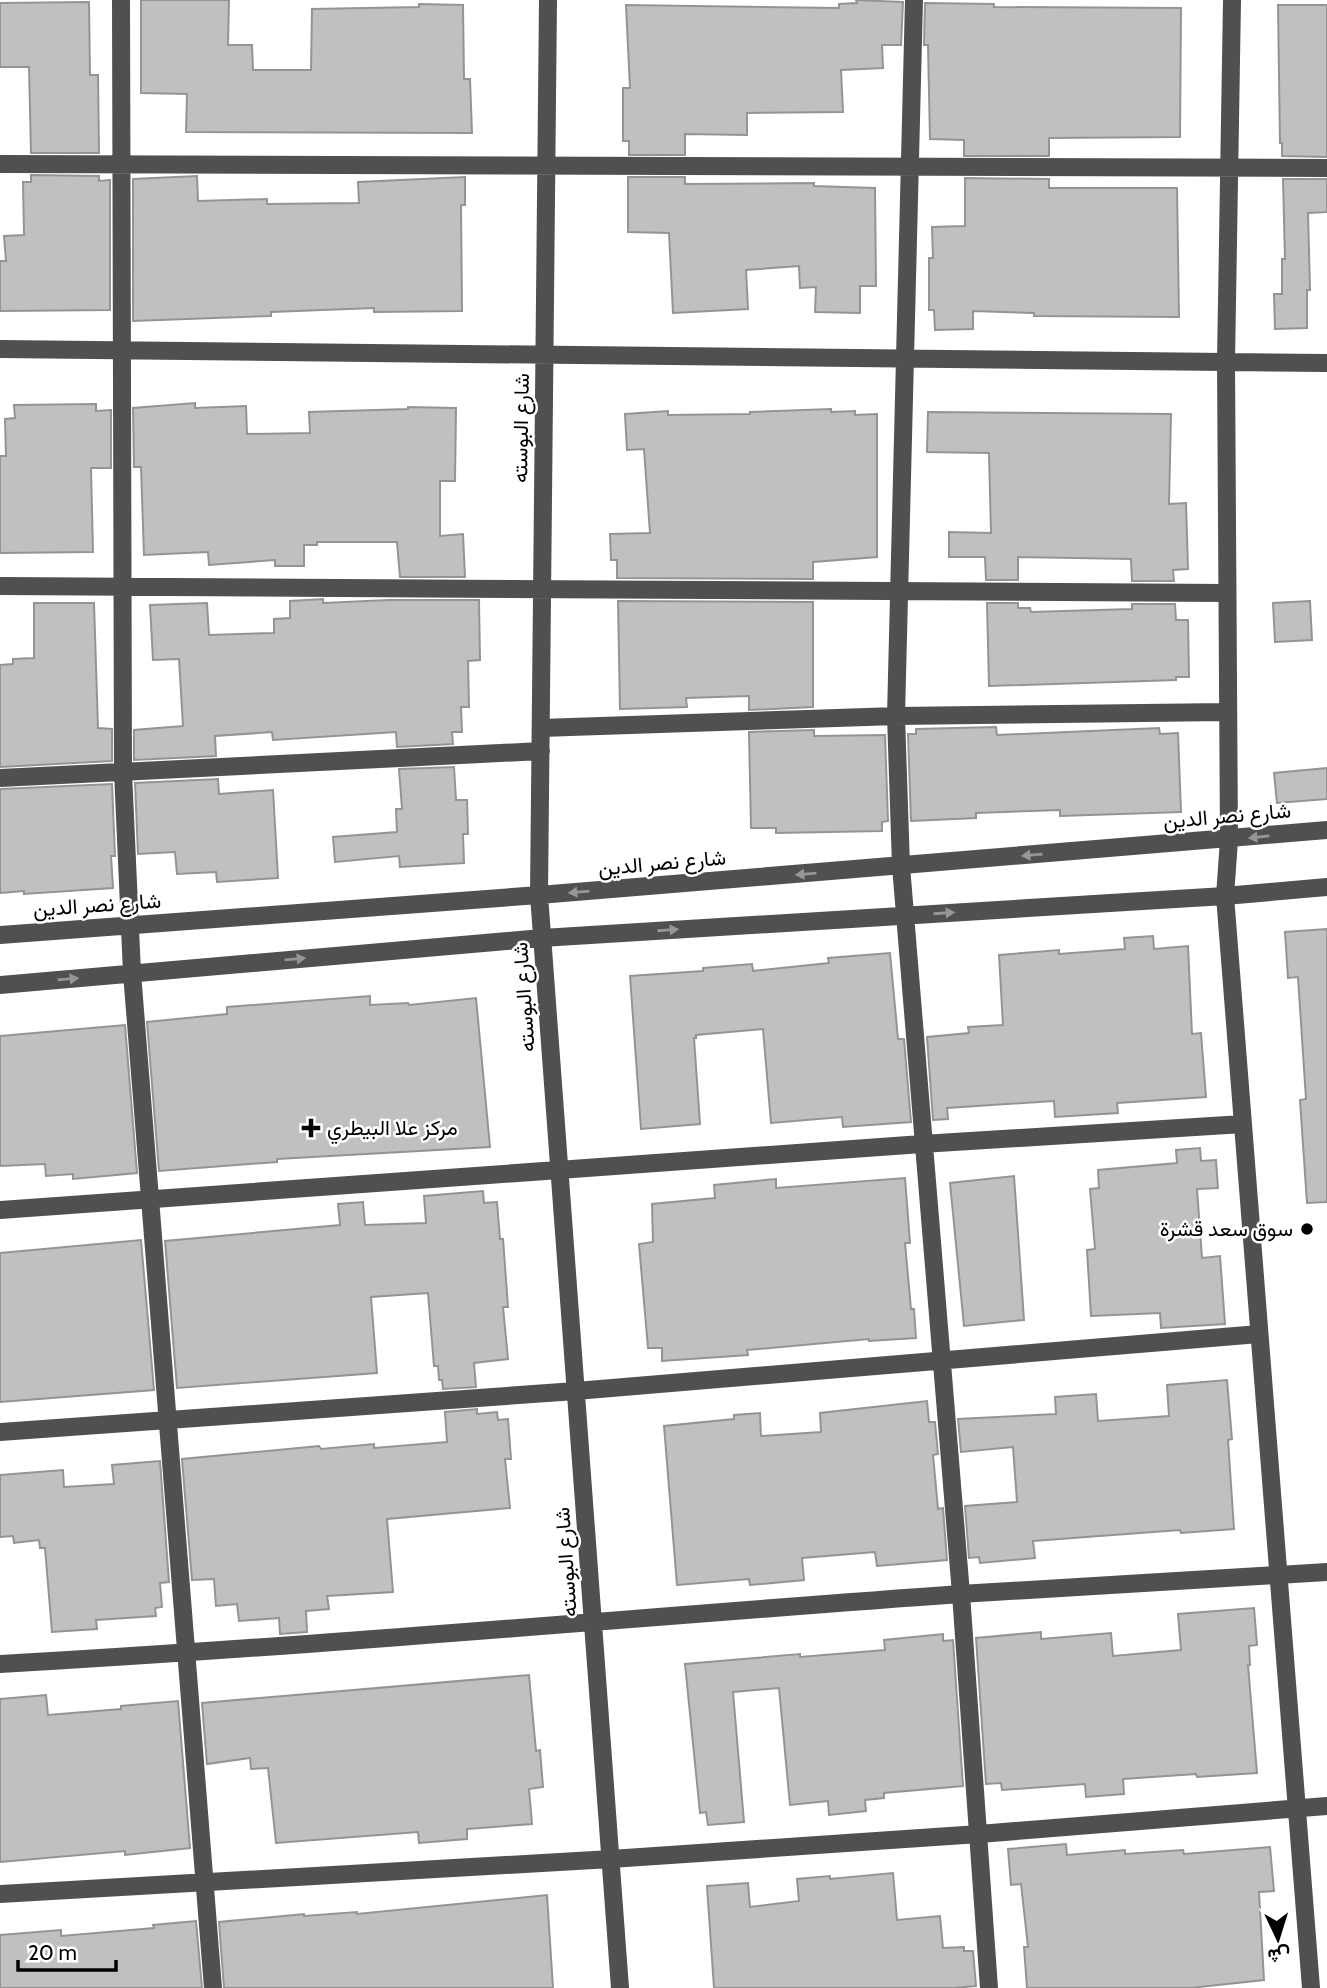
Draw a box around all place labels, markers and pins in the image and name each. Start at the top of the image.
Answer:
place label: مركز علا البيطري [327,1115,458,1145]
marker: مركز علا البيطري [301,1118,321,1138]
place label: سوق سعد قشرة [1160,1216,1293,1242]
marker: سوق سعد قشرة [1299,1221,1315,1237]

